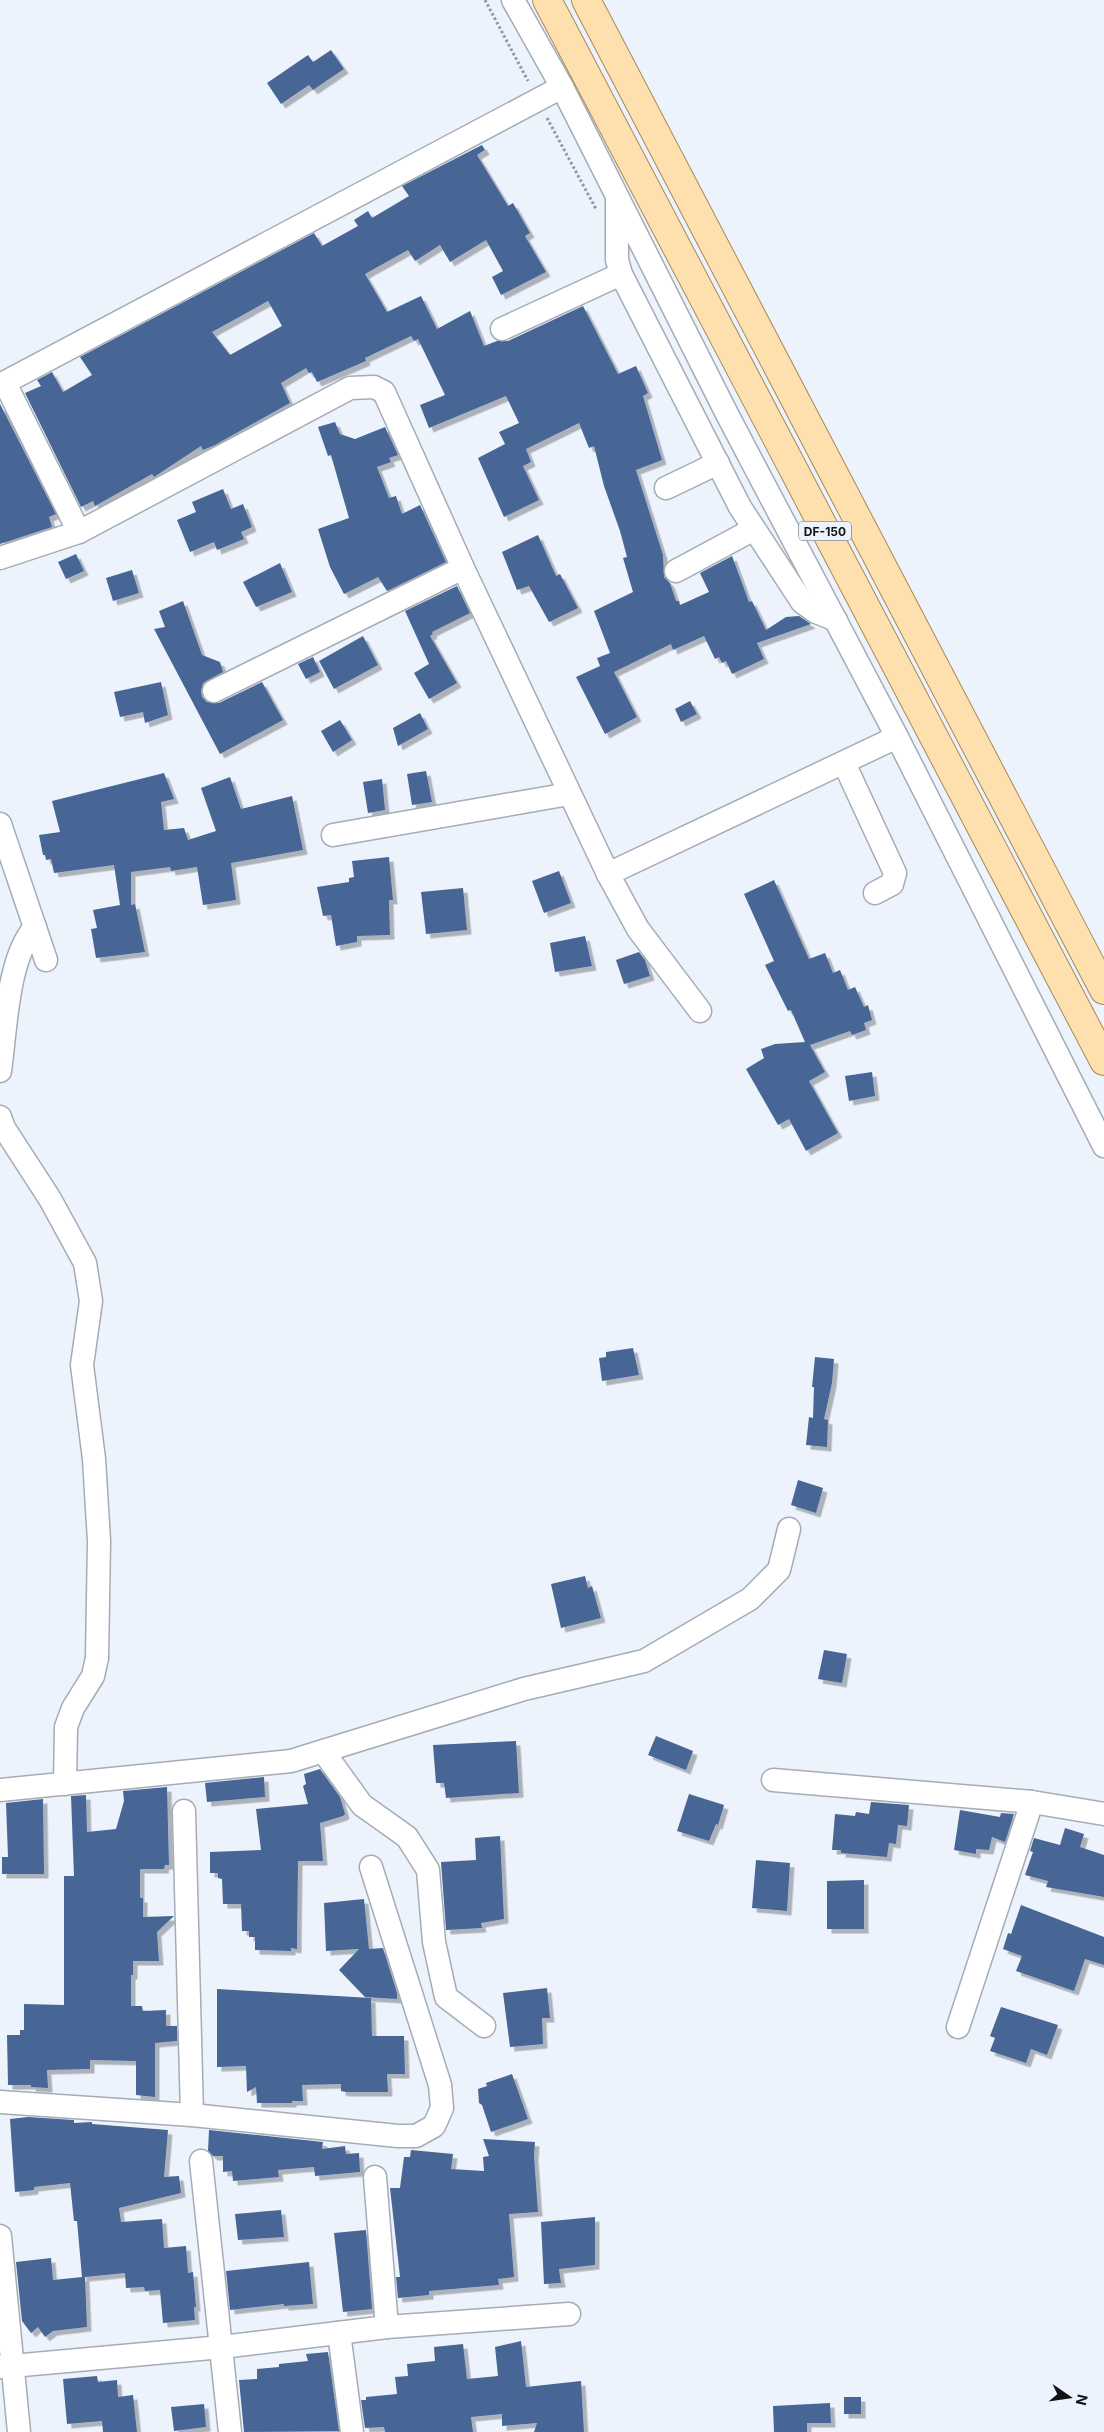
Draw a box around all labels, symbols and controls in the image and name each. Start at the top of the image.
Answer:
road number: DF-150 [799,522,851,540]
north arrow [1044,2372,1094,2422]
text: N [1073,2393,1092,2407]

